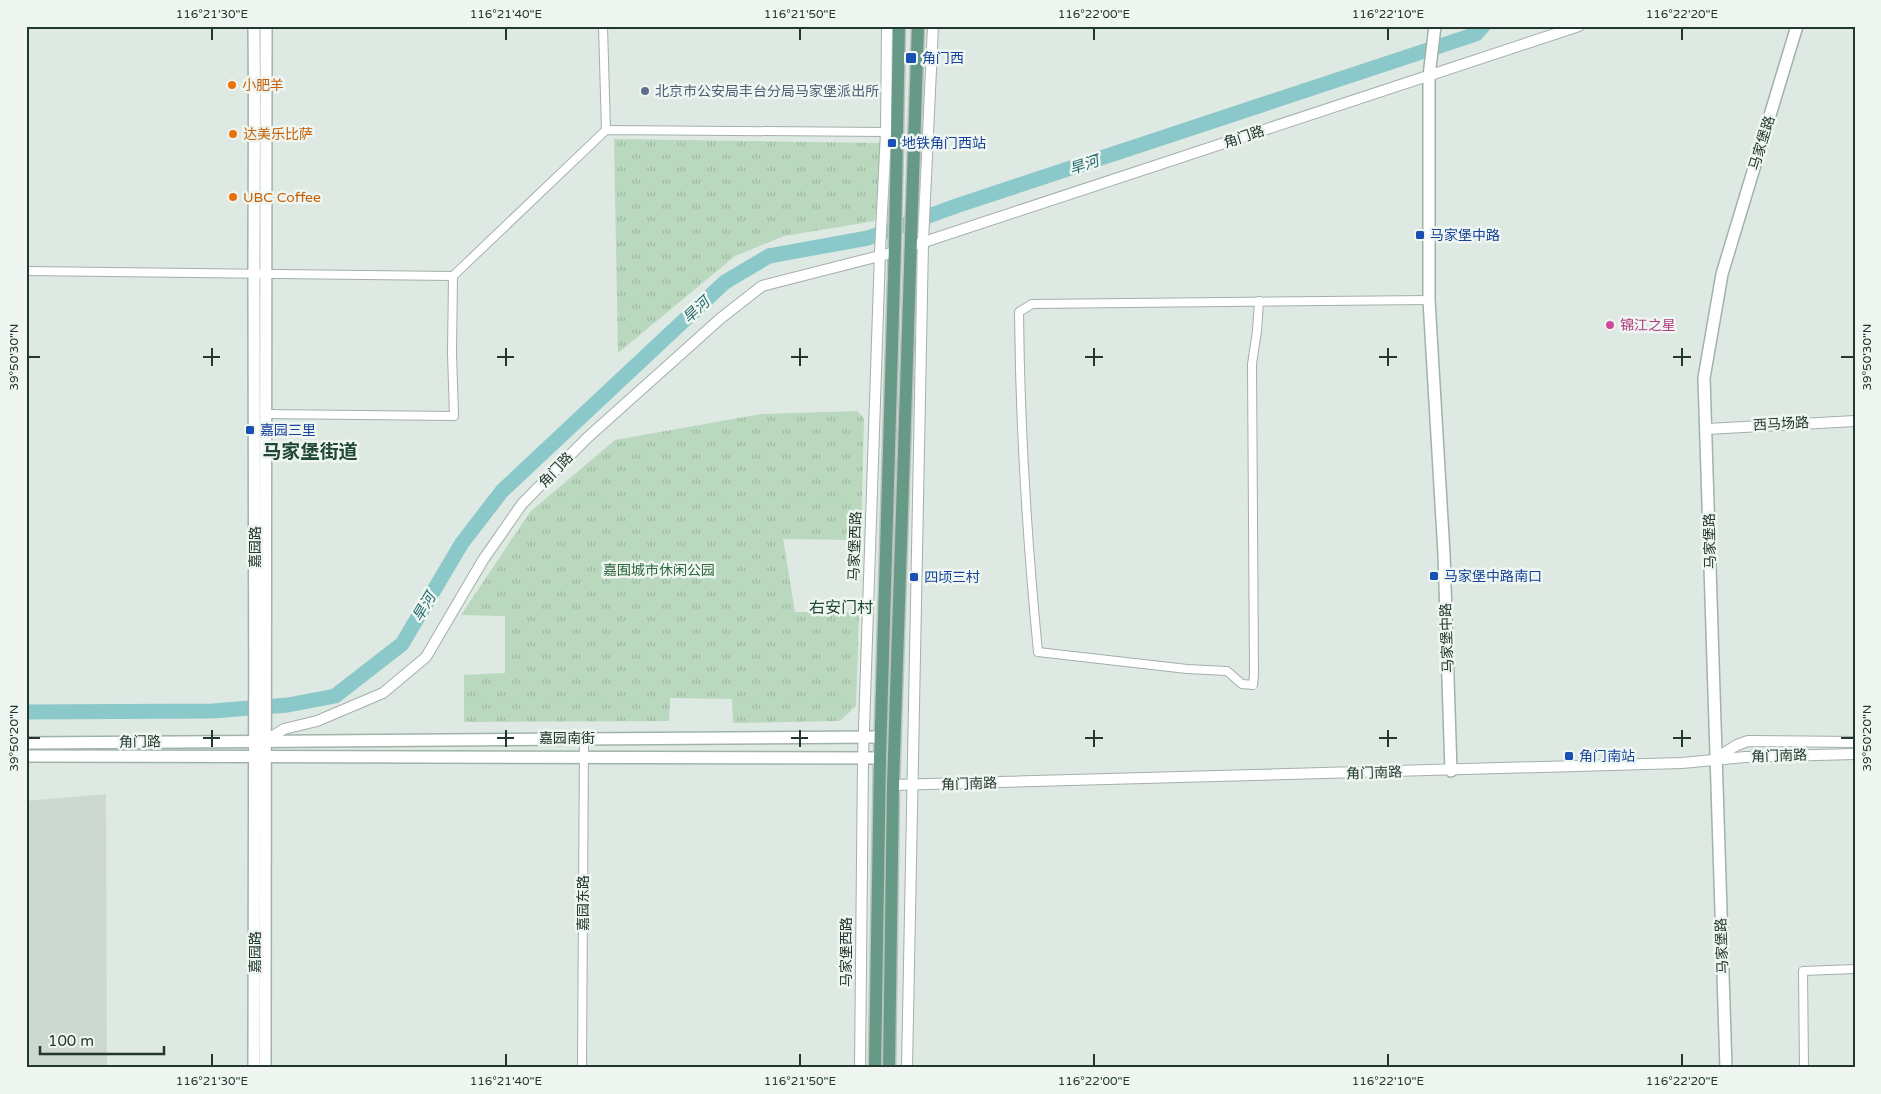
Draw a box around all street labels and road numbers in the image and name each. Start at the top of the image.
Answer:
street label: 马家堡路 [1746,114,1778,172]
street label: 角门路 [1221,122,1267,152]
street label: 西马场路 [1753,414,1809,434]
street label: 角门路 [535,449,577,491]
street label: 马家堡西路 [845,511,865,581]
street label: 马家堡路 [1701,513,1719,569]
street label: 嘉园路 [247,526,264,568]
street label: 马家堡中路 [1437,603,1457,673]
street label: 嘉园南街 [539,730,595,747]
street label: 角门路 [119,733,161,751]
street label: 角门南路 [1751,747,1807,765]
street label: 角门南路 [1346,764,1402,782]
street label: 角门南路 [941,775,997,793]
street label: 嘉园东路 [575,875,592,931]
street label: 马家堡西路 [838,917,855,987]
street label: 马家堡路 [1713,918,1731,974]
street label: 嘉园路 [247,931,264,973]

